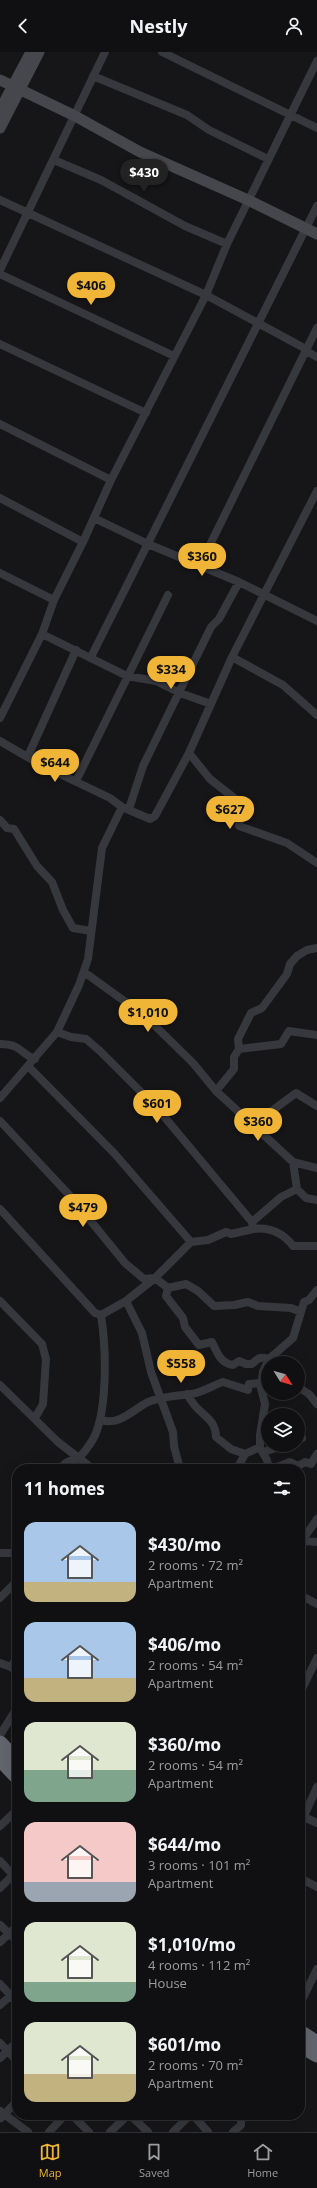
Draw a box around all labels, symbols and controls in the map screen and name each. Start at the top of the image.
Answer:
text: Nestly [130,14,187,38]
icon: back [12,15,34,37]
icon: person [283,15,305,37]
pin: $430 [120,159,168,193]
text: $430 [129,163,159,181]
pin: $406 [67,272,115,306]
text: $406 [76,276,106,294]
pin: $360 [178,543,226,577]
text: $360 [187,547,217,565]
pin: $334 [147,656,195,690]
text: $334 [156,660,186,678]
pin: $644 [31,749,79,783]
text: $644 [40,753,70,771]
pin: $627 [206,796,254,830]
text: $627 [215,800,245,818]
pin: $1,010 [115,999,181,1033]
text: $1,010 [128,1003,168,1021]
pin: $601 [133,1090,181,1124]
text: $601 [142,1094,172,1112]
pin: $360 [234,1108,282,1142]
text: $360 [243,1112,273,1130]
pin: $479 [59,1194,107,1228]
text: $479 [68,1198,98,1216]
pin: $558 [157,1350,205,1384]
text: $558 [166,1354,196,1372]
north arrow [261,1356,305,1400]
map controls [261,1356,305,1452]
button: layers [261,1408,305,1452]
text: 11 homes [24,1477,105,1500]
icon: filters [271,1477,293,1499]
text: $430/mo [148,1533,221,1556]
icon: home [56,1538,104,1586]
text: 2 rooms · 72 m² [148,1556,243,1574]
text: Apartment [148,1574,213,1592]
text: $406/mo [148,1633,221,1656]
icon: home [56,1638,104,1686]
text: 2 rooms · 54 m² [148,1656,243,1674]
text: Apartment [148,1674,213,1692]
text: $360/mo [148,1733,221,1756]
icon: home [56,1738,104,1786]
text: 2 rooms · 54 m² [148,1756,243,1774]
text: Apartment [148,1774,213,1792]
text: $644/mo [148,1833,221,1856]
icon: home [56,1838,104,1886]
text: 3 rooms · 101 m² [148,1856,250,1874]
text: Apartment [148,1874,213,1892]
text: $1,010/mo [148,1933,236,1956]
icon: home [56,1938,104,1986]
text: 4 rooms · 112 m² [148,1956,250,1974]
text: House [148,1974,187,1992]
text: $601/mo [148,2033,221,2056]
icon: home [56,2038,104,2086]
text: 2 rooms · 70 m² [148,2056,243,2074]
text: Apartment [148,2074,213,2092]
tab: Map [39,2141,62,2180]
tab: Saved [139,2141,170,2180]
tab: Home [247,2141,278,2180]

